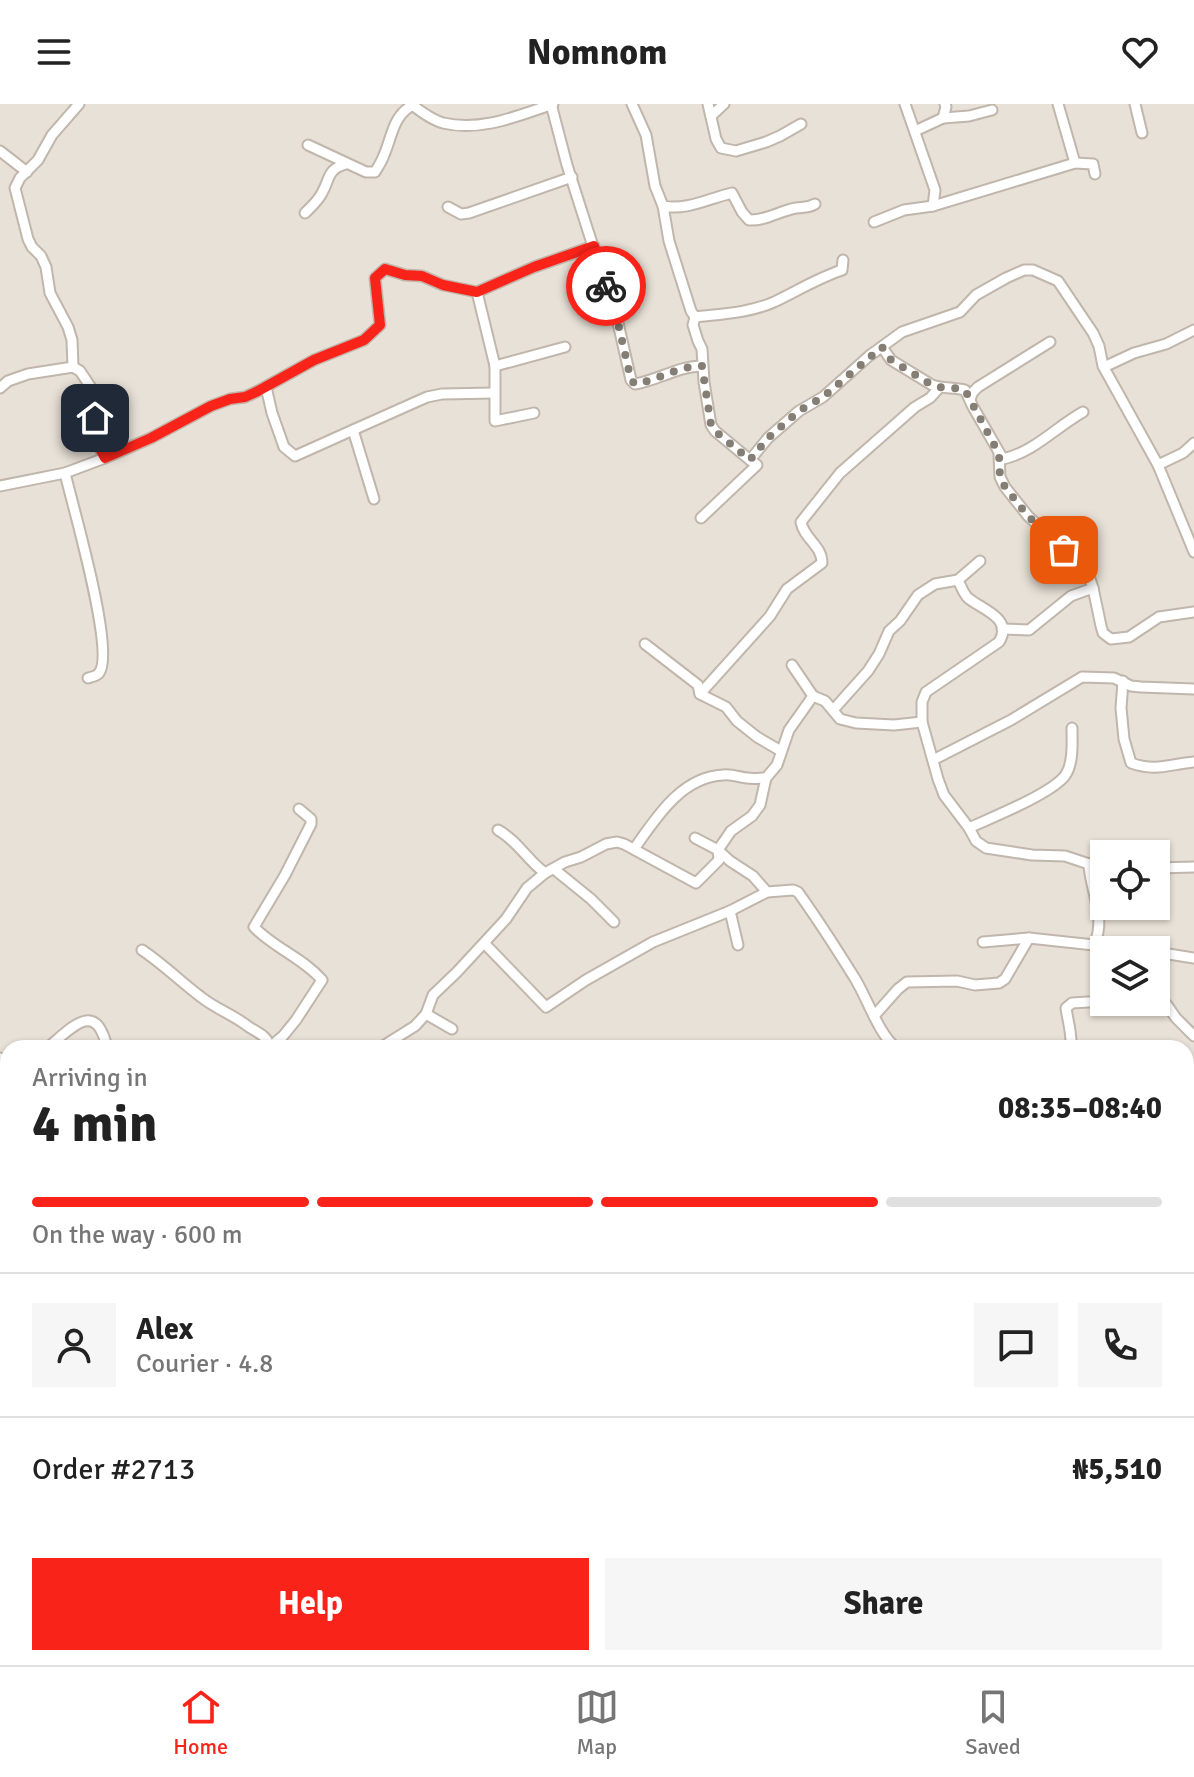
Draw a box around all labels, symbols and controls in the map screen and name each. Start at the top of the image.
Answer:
icon: menu [32,30,76,74]
text: Nomnom [527,30,667,75]
icon: heart [1118,30,1162,74]
courier [566,246,646,326]
icon: bike [584,264,628,308]
pin [61,384,129,452]
icon: home [73,396,117,440]
pin [1030,516,1098,584]
icon: bag [1042,528,1086,572]
map controls [1090,840,1170,1016]
button: locate [1090,840,1170,920]
button: layers [1090,936,1170,1016]
text: Arriving in [32,1062,148,1094]
text: 08:35–08:40 [998,1090,1162,1127]
text: 4 min [32,1092,158,1156]
text: On the way · 600 m [32,1219,242,1251]
button: person [32,1303,116,1387]
button: chat [974,1303,1058,1387]
button: phone [1078,1303,1162,1387]
text: Alex [136,1311,193,1348]
text: Courier · 4.8 [136,1348,273,1380]
text: Order #2713 [32,1451,195,1488]
text: ₦5,510 [1072,1451,1162,1488]
button: Help [32,1558,589,1650]
button: Share [605,1558,1162,1650]
tab: Home [173,1685,228,1760]
tab: Map [575,1685,619,1760]
tab: Saved [965,1685,1021,1760]

